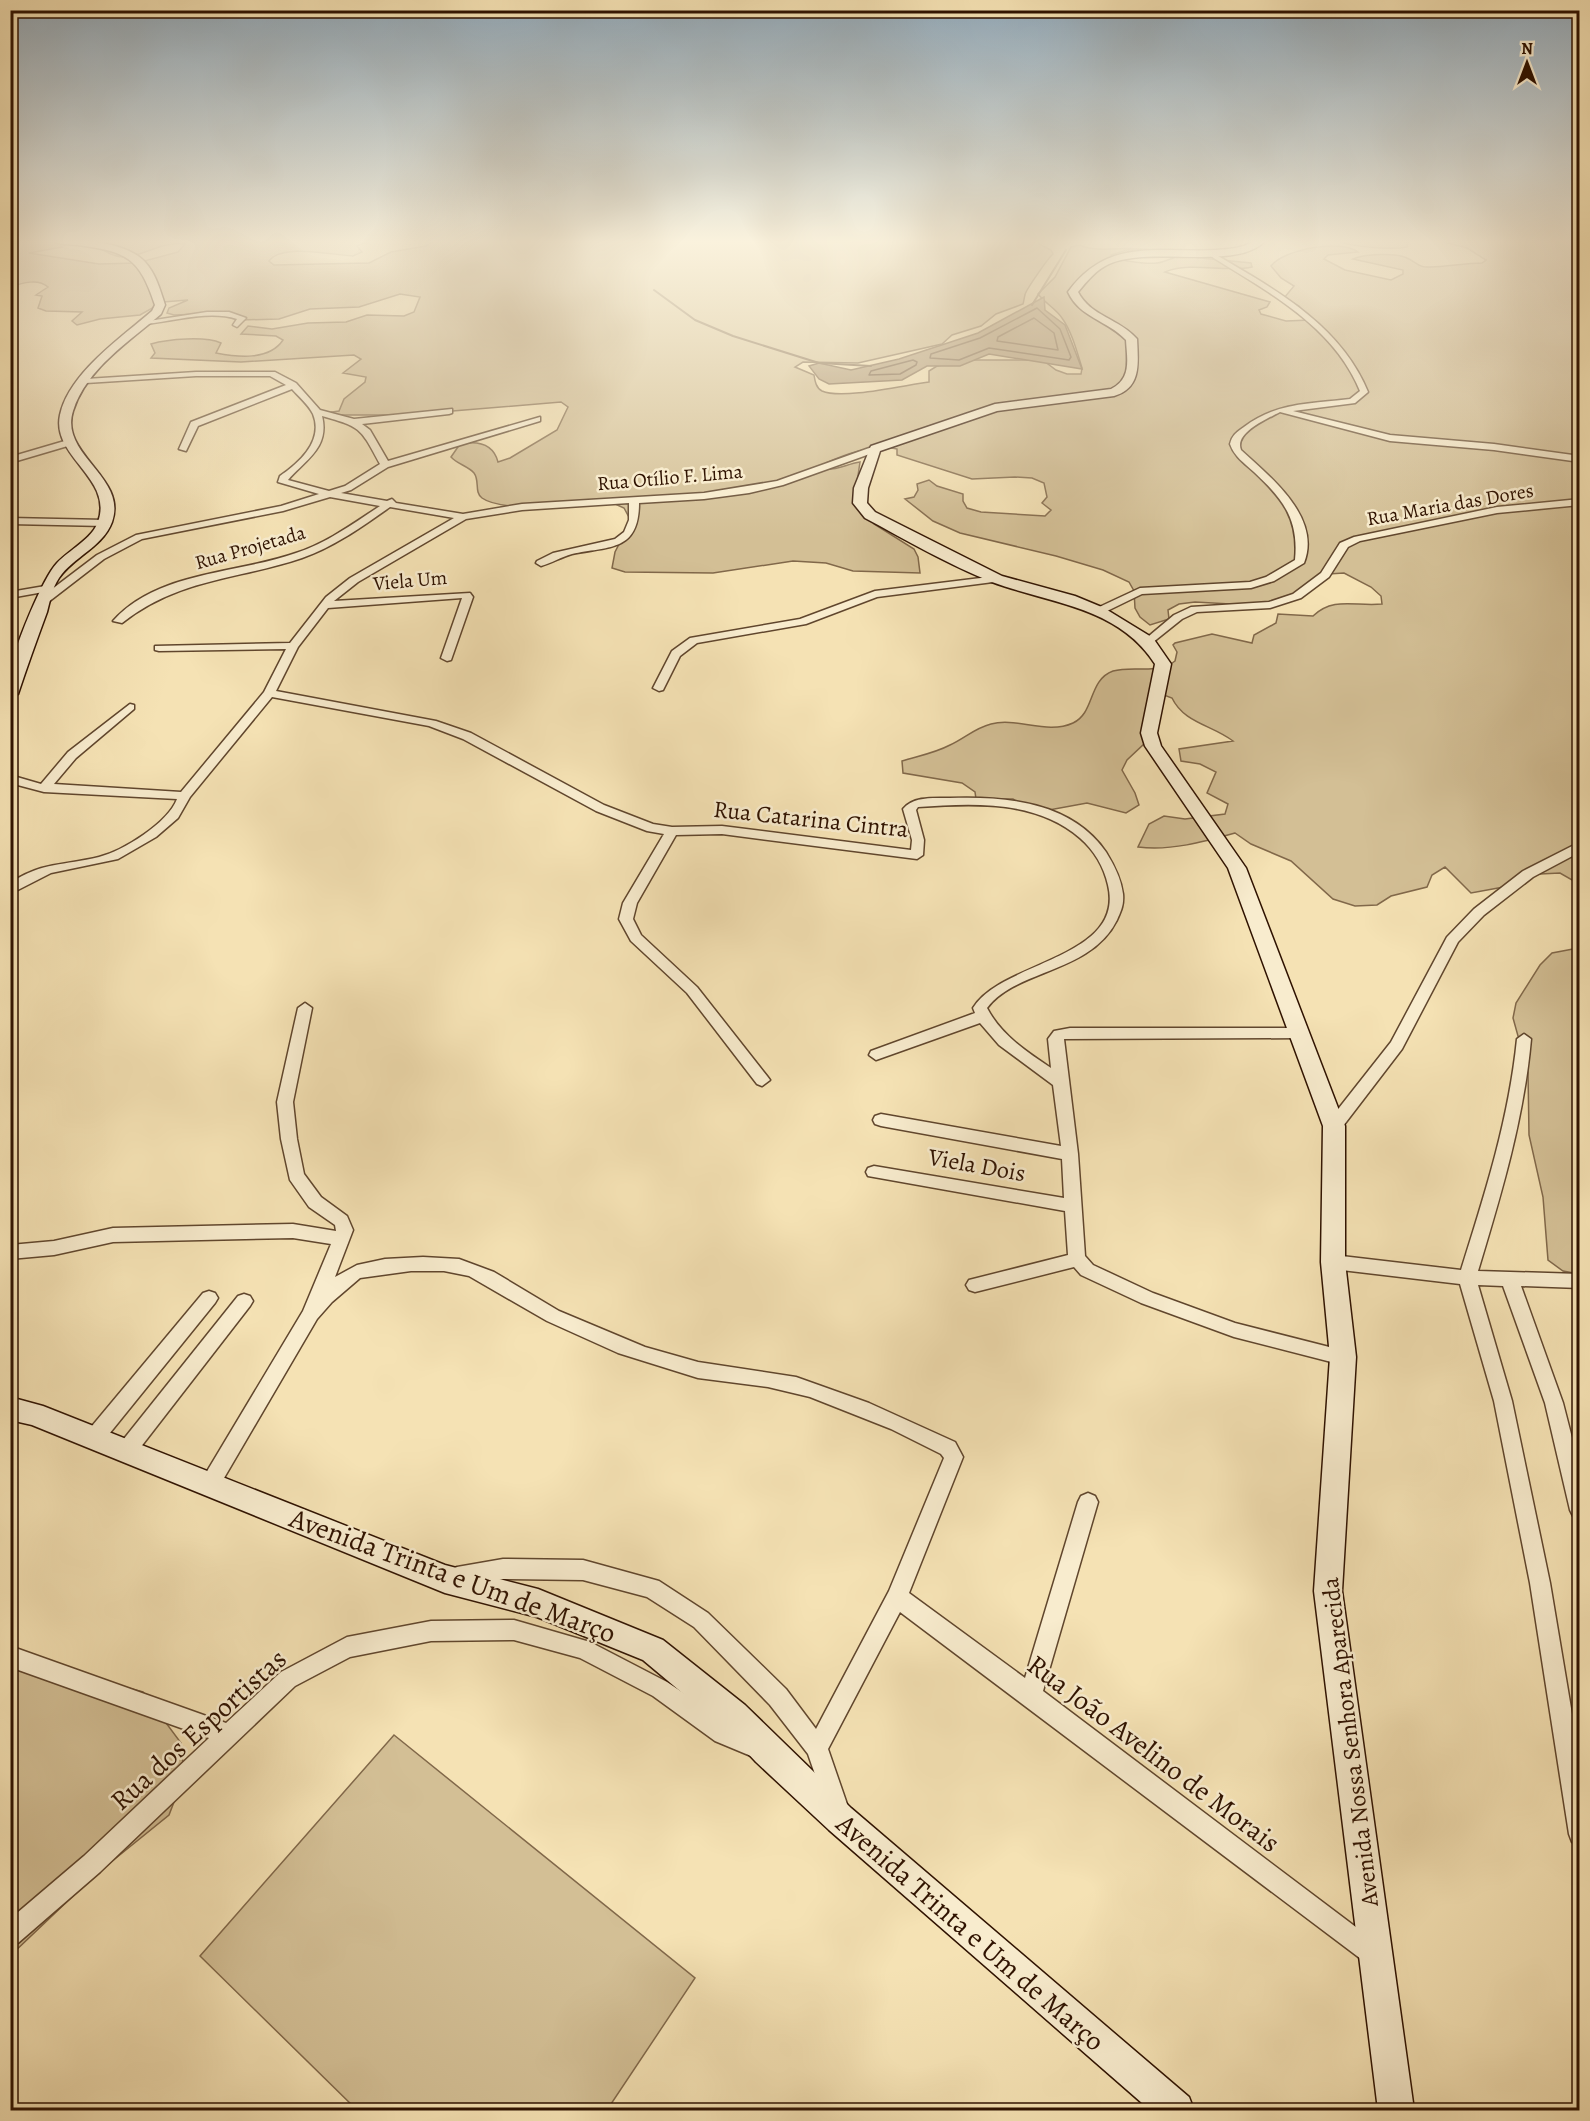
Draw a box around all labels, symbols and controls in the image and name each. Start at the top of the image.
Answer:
north arrow [1497,33,1557,93]
text: N [1521,38,1533,60]
street label: Rua Otílio F. Lima [596,458,745,497]
street label: Rua Maria das Dores [1365,477,1536,532]
street label: Rua Projetada [192,519,309,576]
street label: Viela Um [371,564,448,597]
street label: Rua Catarina Cintra [712,793,911,845]
street label: Viela Dois [925,1141,1028,1189]
street label: Avenida Trinta e Um de Março [283,1499,621,1653]
street label: Avenida Nossa Senhora Aparecida [1314,1575,1386,1909]
street label: Rua dos Esportistas [102,1640,295,1819]
street label: Rua João Avelino de Morais [1019,1646,1288,1861]
street label: Avenida Trinta e Um de Março [827,1805,1113,2060]

